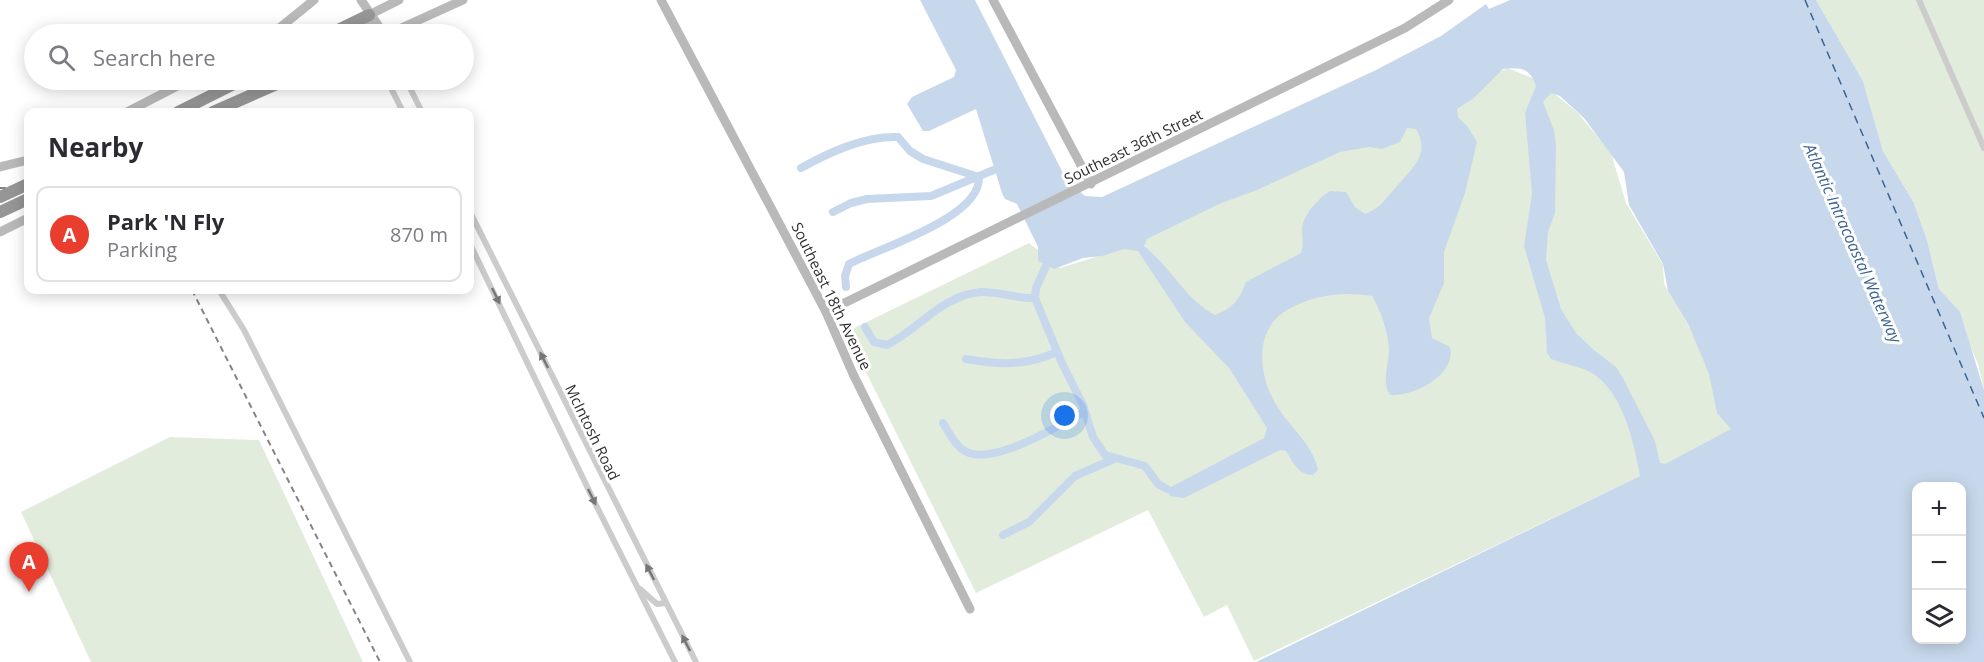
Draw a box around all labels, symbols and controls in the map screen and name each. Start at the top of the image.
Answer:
search box [24,24,474,90]
icon: search [45,41,78,74]
text: Search here [93,42,216,72]
street label: Southeast 36th Street [1060,104,1206,188]
text: Nearby [48,129,143,165]
water label: Atlantic Intracoastal Waterway [1799,139,1908,348]
text: Park 'N Fly [107,206,224,236]
street label: Southeast 18th Avenue [788,219,876,373]
text: A [63,221,76,248]
text: 870 m [390,221,448,248]
text: Parking [107,236,177,263]
one-way arrow [491,288,500,305]
one-way arrow [539,351,548,368]
street label: McIntosh Road [561,381,625,483]
your location [1050,401,1079,430]
map controls [1912,482,1966,644]
button: + [1912,482,1966,536]
one-way arrow [587,489,596,506]
button: − [1912,536,1966,590]
pin: A [9,542,48,592]
one-way arrow [645,563,655,580]
button: layers [1912,590,1966,644]
one-way arrow [681,634,691,651]

